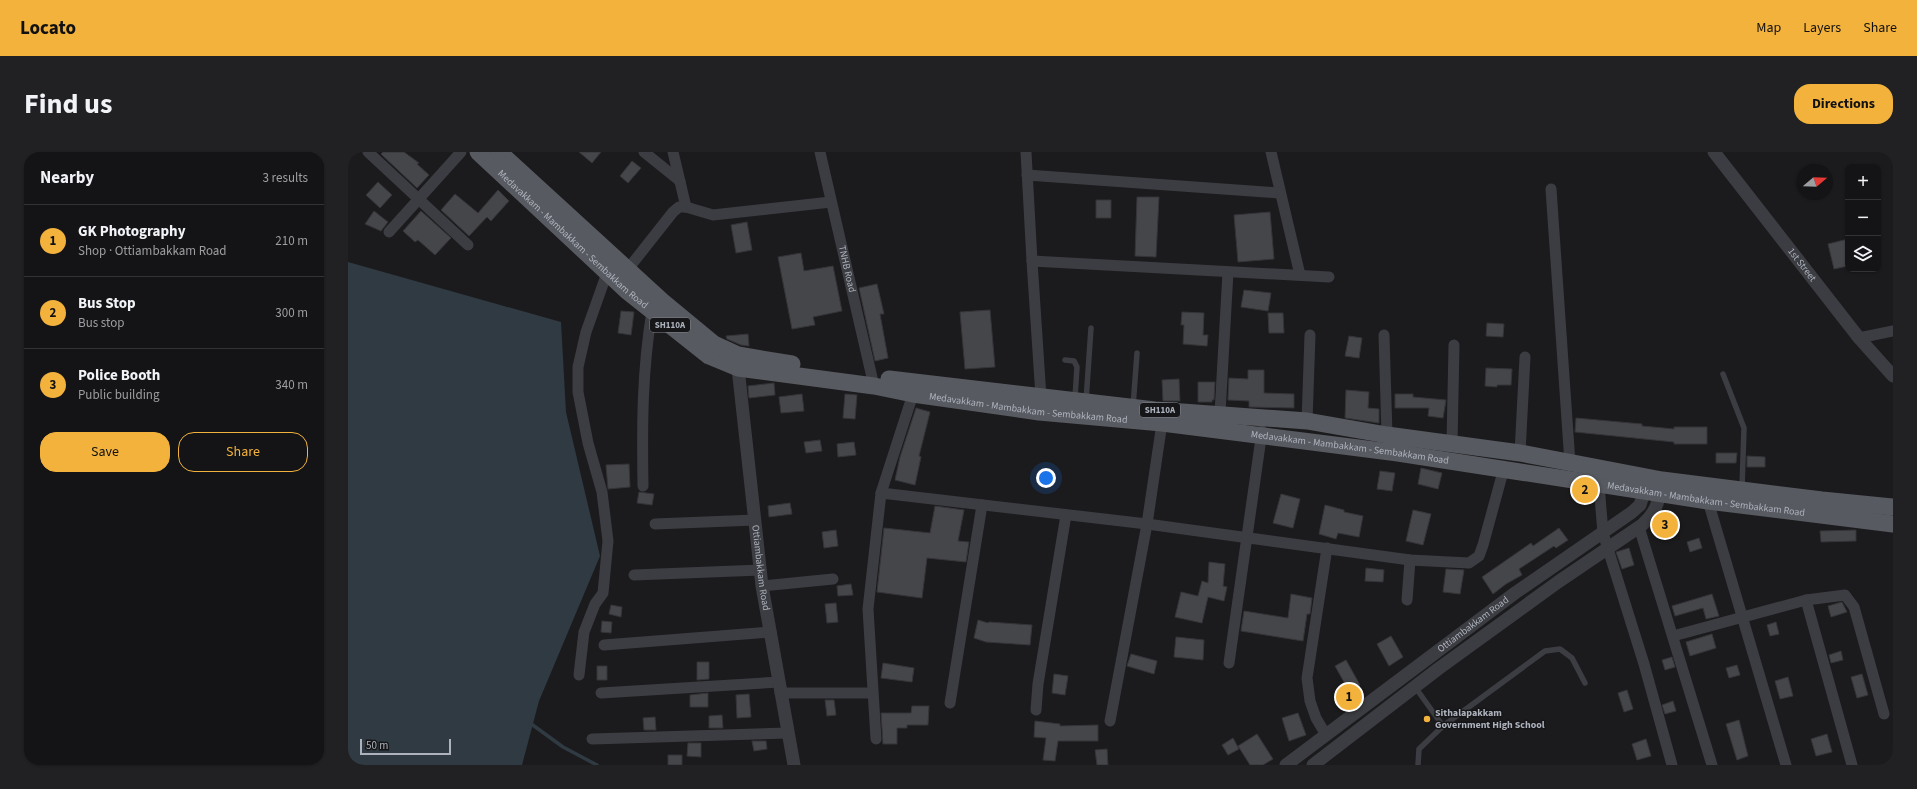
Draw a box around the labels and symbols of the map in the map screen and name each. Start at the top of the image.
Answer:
north arrow [1797,164,1833,200]
street label: Medavakkam - Mambakkam - Sembakkam Road [495,167,651,312]
street label: TNHB Road [835,244,859,294]
street label: 1st Street [1784,245,1820,285]
road number: SH110A [650,318,690,332]
street label: Medavakkam - Mambakkam - Sembakkam Road [928,389,1128,427]
road number: SH110A [1140,403,1180,417]
street label: Medavakkam - Mambakkam - Sembakkam Road [1250,427,1450,468]
your location [1036,468,1056,488]
pin: 2 [1572,475,1598,505]
street label: Medavakkam - Mambakkam - Sembakkam Road [1606,478,1806,520]
pin: 3 [1652,510,1678,540]
street label: Ottiambakkam Road [748,524,773,612]
street label: Ottiambakkam Road [1434,593,1512,656]
pin: 1 [1336,682,1362,712]
place label: Sithalapakkam Government High School [1435,706,1545,732]
marker: Sithalapakkam Government High School [1422,714,1432,724]
scale bar [360,737,451,756]

